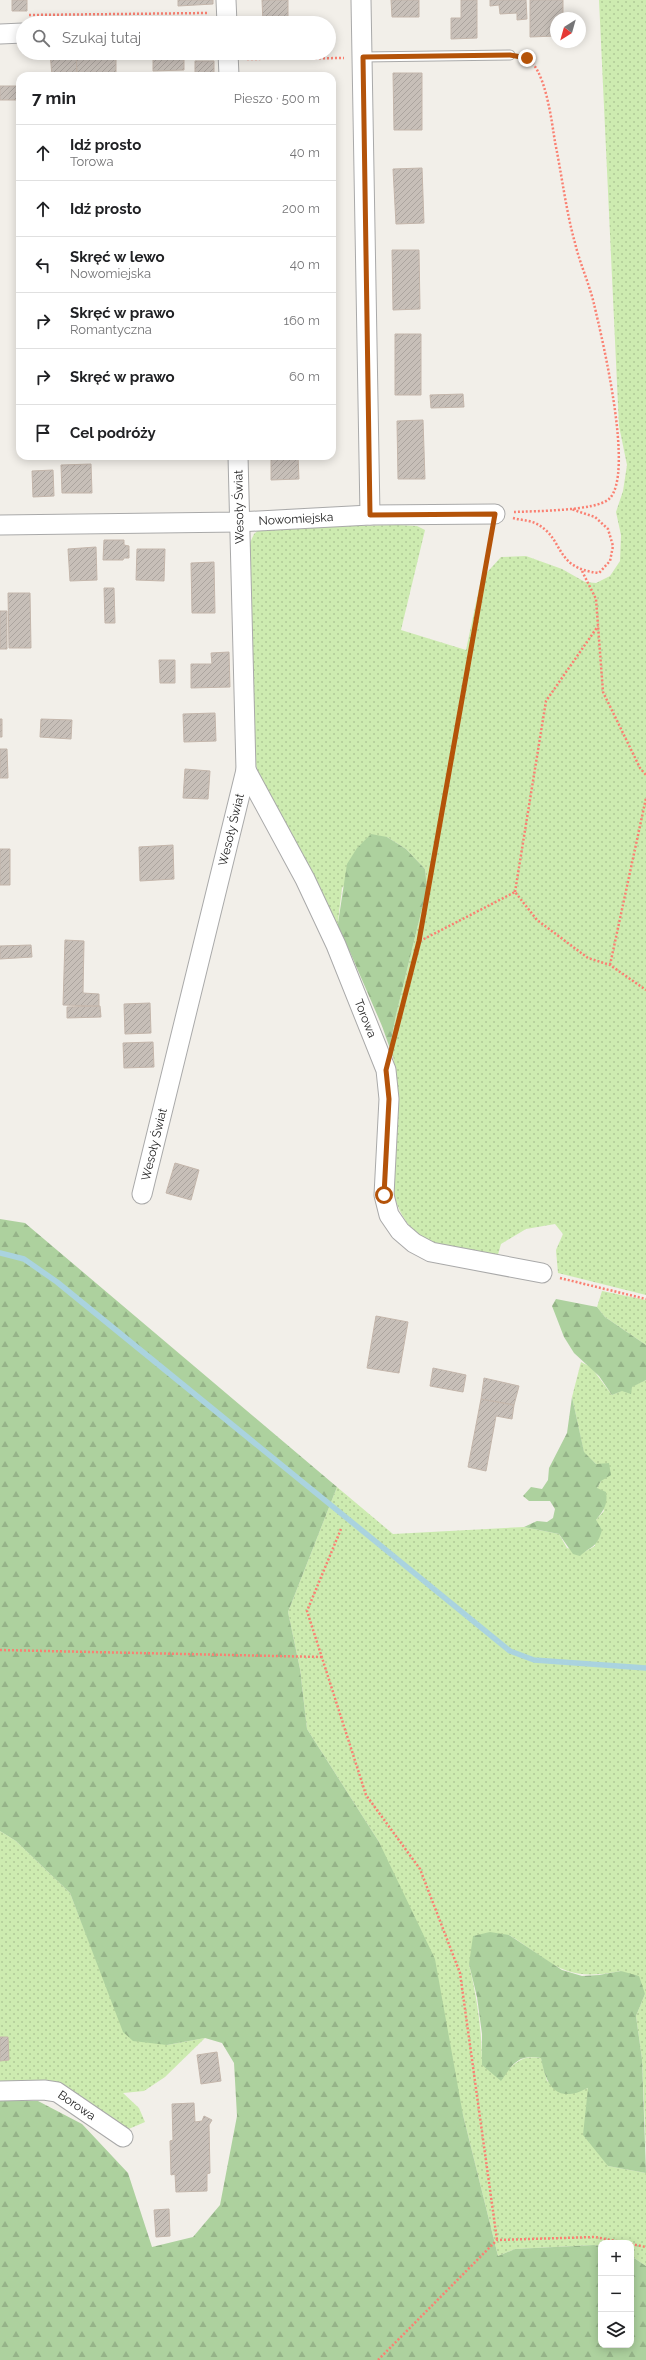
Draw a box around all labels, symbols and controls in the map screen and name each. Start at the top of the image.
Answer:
north arrow [550,12,586,48]
search box [16,16,336,60]
icon: search [30,27,52,49]
text: Szukaj tutaj [62,29,141,47]
route end [518,49,536,67]
text: 7 min [32,88,76,108]
text: Pieszo · 500 m [234,91,320,106]
text: Idź prosto [70,136,141,154]
icon: ahead [32,142,54,164]
text: 40 m [290,145,320,160]
text: Torowa [70,154,114,169]
icon: ahead [32,198,54,220]
text: Idź prosto [70,200,141,218]
text: 200 m [282,201,320,216]
text: Skręć w lewo [70,248,165,266]
icon: left [32,254,54,276]
text: 40 m [290,257,320,272]
text: Nowomiejska [70,266,151,281]
text: Skręć w prawo [70,304,175,322]
icon: right [32,310,54,332]
text: 160 m [283,313,320,328]
text: Romantyczna [70,322,152,337]
icon: right [32,366,54,388]
text: Skręć w prawo [70,368,175,386]
text: 60 m [289,369,320,384]
icon: arrive [32,422,54,444]
text: Cel podróży [70,424,156,442]
street label: Wesoły Świat [231,470,247,544]
street label: Nowomiejska [258,510,334,528]
street label: Wesoły Świat [216,792,247,868]
street label: Torowa [351,997,379,1040]
street label: Wesoły Świat [138,1107,170,1182]
route start [375,1186,393,1204]
street label: Borowa [55,2088,98,2123]
map controls [598,2240,634,2348]
button: + [598,2240,634,2276]
button: − [598,2276,634,2312]
button: layers [598,2312,634,2348]

